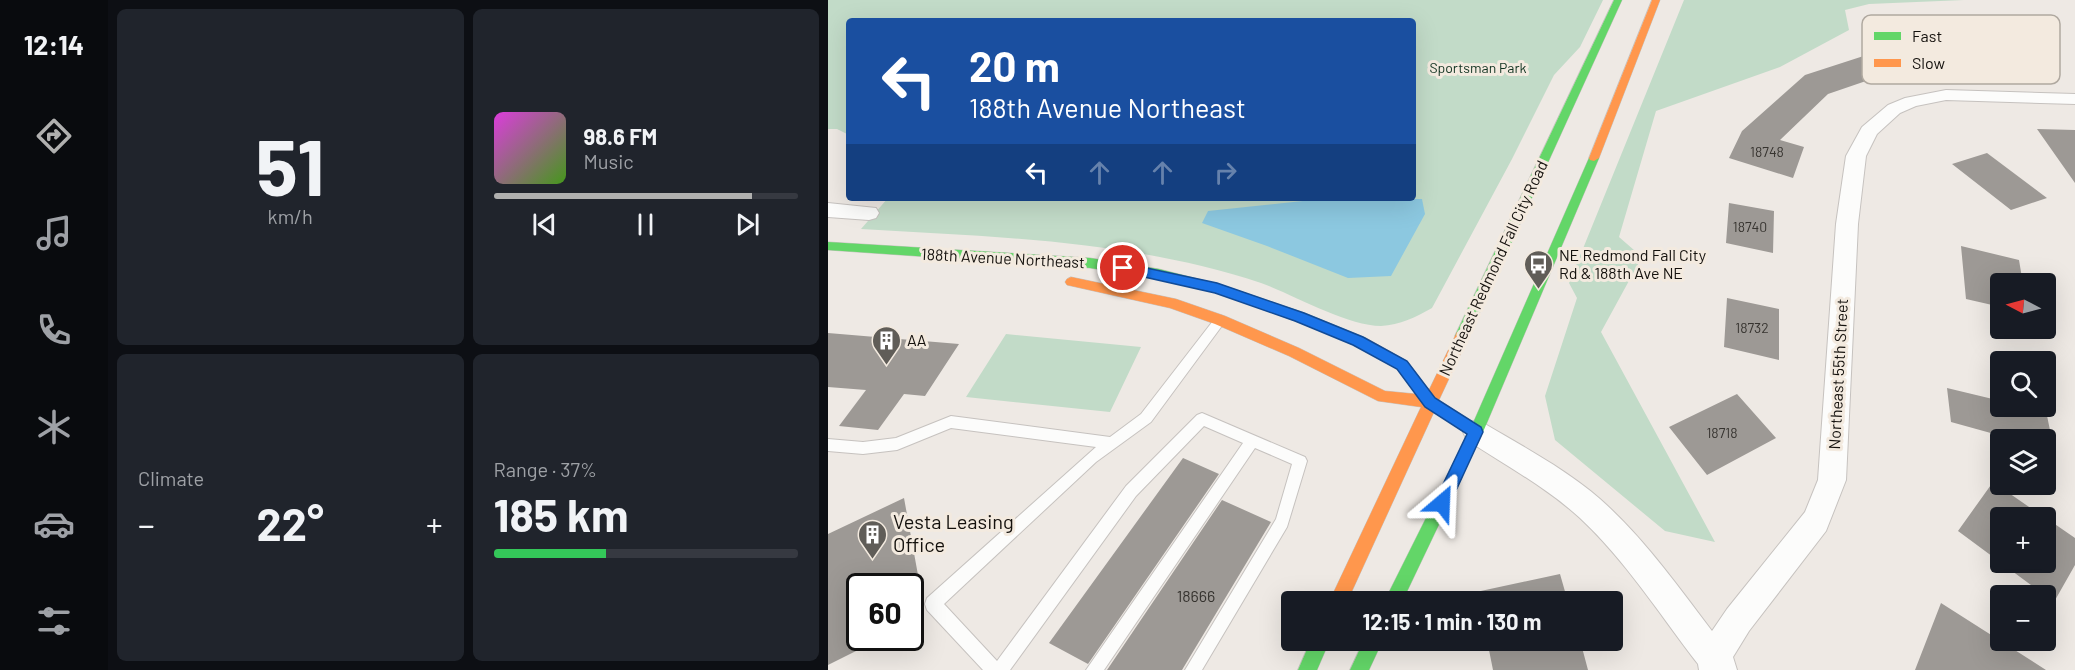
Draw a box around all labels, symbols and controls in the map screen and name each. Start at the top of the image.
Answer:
legend [1862,15,2060,84]
text: Fast [1912,26,1942,45]
text: 12:14 [24,28,84,60]
text: 20 m [969,40,1060,90]
icon: left [870,42,948,120]
text: Slow [1912,53,1945,72]
park label: Sportsman Park [1429,59,1527,76]
text: 188th Avenue Northeast [969,91,1246,123]
icon: directions [33,115,75,157]
text: 51 [256,118,325,212]
text: 98.6 FM [584,123,657,149]
house number: 18748 [1750,143,1784,160]
text: Music [584,149,634,173]
icon: left [1020,156,1053,189]
icon: ahead [1083,156,1116,189]
icon: ahead [1146,156,1179,189]
icon: right [1209,156,1242,189]
street label: Northeast Redmond Fall City Road [1434,157,1551,378]
text: km/h [268,204,313,228]
icon: previous [528,208,561,241]
icon: pause [629,208,662,241]
icon: next [731,208,764,241]
icon: music [33,212,75,254]
house number: 18740 [1733,218,1767,235]
pin [1097,242,1148,293]
street label: 188th Avenue Northeast [921,244,1085,271]
place label: NE Redmond Fall City Rd & 188th Ave NE [1559,245,1707,282]
bus stop icon: NE Redmond Fall City Rd & 188th Ave NE [1522,248,1554,290]
icon: arrive [1106,251,1139,284]
north arrow [1990,273,2056,339]
map controls [1990,273,2056,651]
street label: Northeast 55th Street [1824,298,1851,450]
icon: phone [33,309,75,351]
house number: 18732 [1735,319,1769,336]
building icon: AA [870,324,902,366]
place label: AA [907,330,927,349]
button: search [1990,351,2056,417]
icon: climate [33,406,75,448]
house number: 18718 [1706,424,1738,441]
button: layers [1990,429,2056,495]
text: Range · 37% [494,457,597,481]
text: Climate [138,466,204,490]
position arrow [1410,471,1474,535]
text: 185 km [494,487,629,541]
text: 22° [257,496,324,550]
icon: car [33,503,75,545]
text: − [138,504,155,544]
text: + [426,504,442,544]
button: + [1990,507,2056,573]
place label: Vesta Leasing Office [893,509,1014,556]
building icon: Vesta Leasing Office [856,518,888,560]
speed limit sign: 60 [846,573,924,651]
button: − [1990,585,2056,651]
house number: 18666 [1177,586,1215,605]
icon: filters [33,600,75,642]
text: 12:15 · 1 min · 130 m [1363,608,1541,634]

